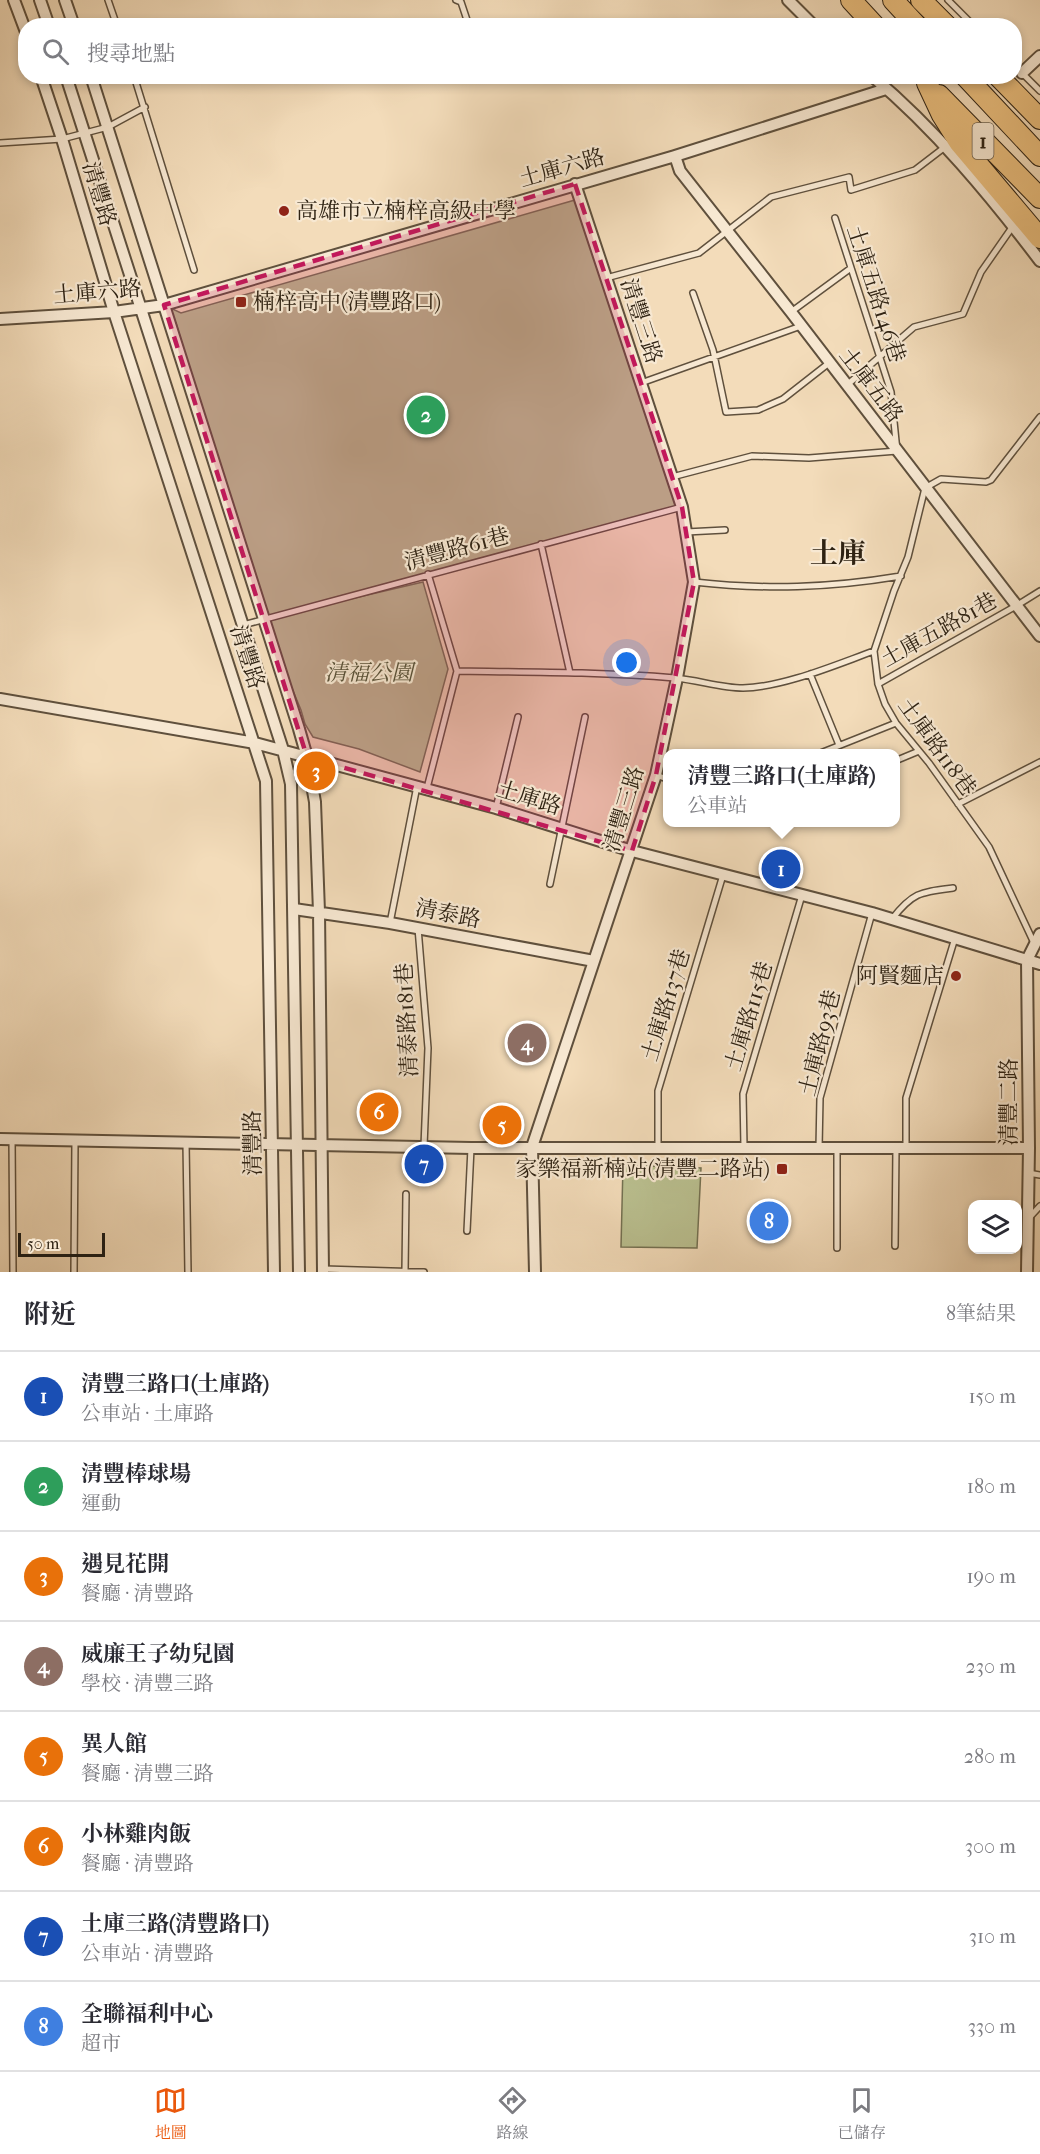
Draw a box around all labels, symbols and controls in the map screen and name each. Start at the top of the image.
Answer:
search box [18,18,1022,84]
icon: search [39,35,72,68]
text: 搜尋地點 [87,41,175,67]
road number: 1 [972,123,994,159]
street label: 土庫六路 [516,143,608,193]
street label: 清豐路 [77,159,121,229]
place label: 高雄市立楠梓高級中學 [296,198,516,224]
marker: 高雄市立楠梓高級中學 [277,204,291,218]
street label: 土庫五路146巷 [842,222,910,366]
street label: 土庫六路 [52,275,142,309]
street label: 清豐三路 [615,275,667,367]
place label: 楠梓高中(清豐路口) [253,289,441,315]
marker: 楠梓高中(清豐路口) [234,295,248,309]
street label: 土庫五路 [834,342,908,428]
pin: 2 [406,392,446,438]
street label: 清豐路61巷 [402,523,512,575]
district label: 土庫 [810,537,866,570]
street label: 土庫五路81巷 [876,587,1002,673]
street label: 清豐路 [224,622,270,692]
your location [612,648,641,677]
park label: 清福公園 [325,660,416,686]
street label: 土庫路118巷 [893,693,981,801]
pin: 3 [296,748,336,794]
popup [663,749,900,827]
street label: 清豐三路 [599,763,649,855]
text: 清豐三路口(土庫路) [687,763,876,789]
street label: 土庫路 [494,776,564,820]
text: 公車站 [687,794,747,817]
pin: 1 [762,846,800,892]
street label: 清泰路 [413,895,483,933]
street label: 土庫路137巷 [637,946,695,1064]
street label: 土庫路115巷 [720,958,778,1074]
street label: 清泰路181巷 [391,962,423,1078]
place label: 阿賢麵店 [856,963,944,989]
marker: 阿賢麵店 [949,969,963,983]
street label: 土庫路93巷 [794,987,846,1099]
pin: 4 [508,1020,546,1066]
street label: 清豐二路 [996,1058,1022,1146]
pin: 6 [360,1090,398,1134]
pin: 5 [482,1102,522,1148]
street label: 清豐路 [239,1110,267,1176]
pin: 7 [404,1142,444,1186]
place label: 家樂福新楠站(清豐二路站) [516,1156,770,1182]
marker: 家樂福新楠站(清豐二路站) [775,1162,789,1176]
pin: 8 [750,1198,788,1244]
map controls [968,1200,1022,1254]
button: layers [968,1200,1022,1254]
scale bar [18,1230,105,1258]
text: 50 m [27,1234,59,1253]
text: 附近 [24,1299,76,1330]
text: 8筆結果 [946,1302,1016,1325]
text: 清豐三路口(土庫路) [81,1371,269,1397]
text: 1 [40,1385,47,1408]
text: 150 m [968,1385,1016,1408]
text: 公車站 · 土庫路 [81,1402,214,1425]
text: 清豐棒球場 [81,1461,191,1487]
text: 2 [38,1475,49,1498]
text: 180 m [967,1475,1016,1498]
text: 運動 [81,1492,121,1515]
text: 遇見花開 [81,1551,169,1577]
text: 3 [39,1565,48,1588]
text: 190 m [966,1565,1016,1588]
text: 餐廳 · 清豐路 [81,1582,194,1605]
text: 威廉王子幼兒園 [81,1641,235,1667]
text: 4 [38,1655,49,1678]
text: 230 m [966,1655,1016,1678]
text: 學校 · 清豐三路 [81,1672,214,1695]
text: 異人館 [81,1731,147,1757]
text: 5 [39,1745,48,1768]
text: 280 m [964,1745,1016,1768]
text: 餐廳 · 清豐三路 [81,1762,214,1785]
text: 小林雞肉飯 [81,1821,191,1847]
text: 6 [38,1835,49,1858]
text: 300 m [965,1835,1016,1858]
text: 餐廳 · 清豐路 [81,1852,194,1875]
text: 土庫三路(清豐路口) [81,1911,269,1937]
text: 7 [39,1925,48,1948]
text: 310 m [969,1925,1016,1948]
text: 公車站 · 清豐路 [81,1942,214,1965]
text: 全聯福利中心 [81,2001,213,2027]
text: 8 [38,2015,49,2038]
text: 330 m [968,2015,1016,2038]
text: 超市 [81,2032,121,2055]
tab: 地圖 [154,2084,187,2143]
tab: 路線 [496,2084,529,2143]
tab: 已儲存 [838,2084,886,2143]

